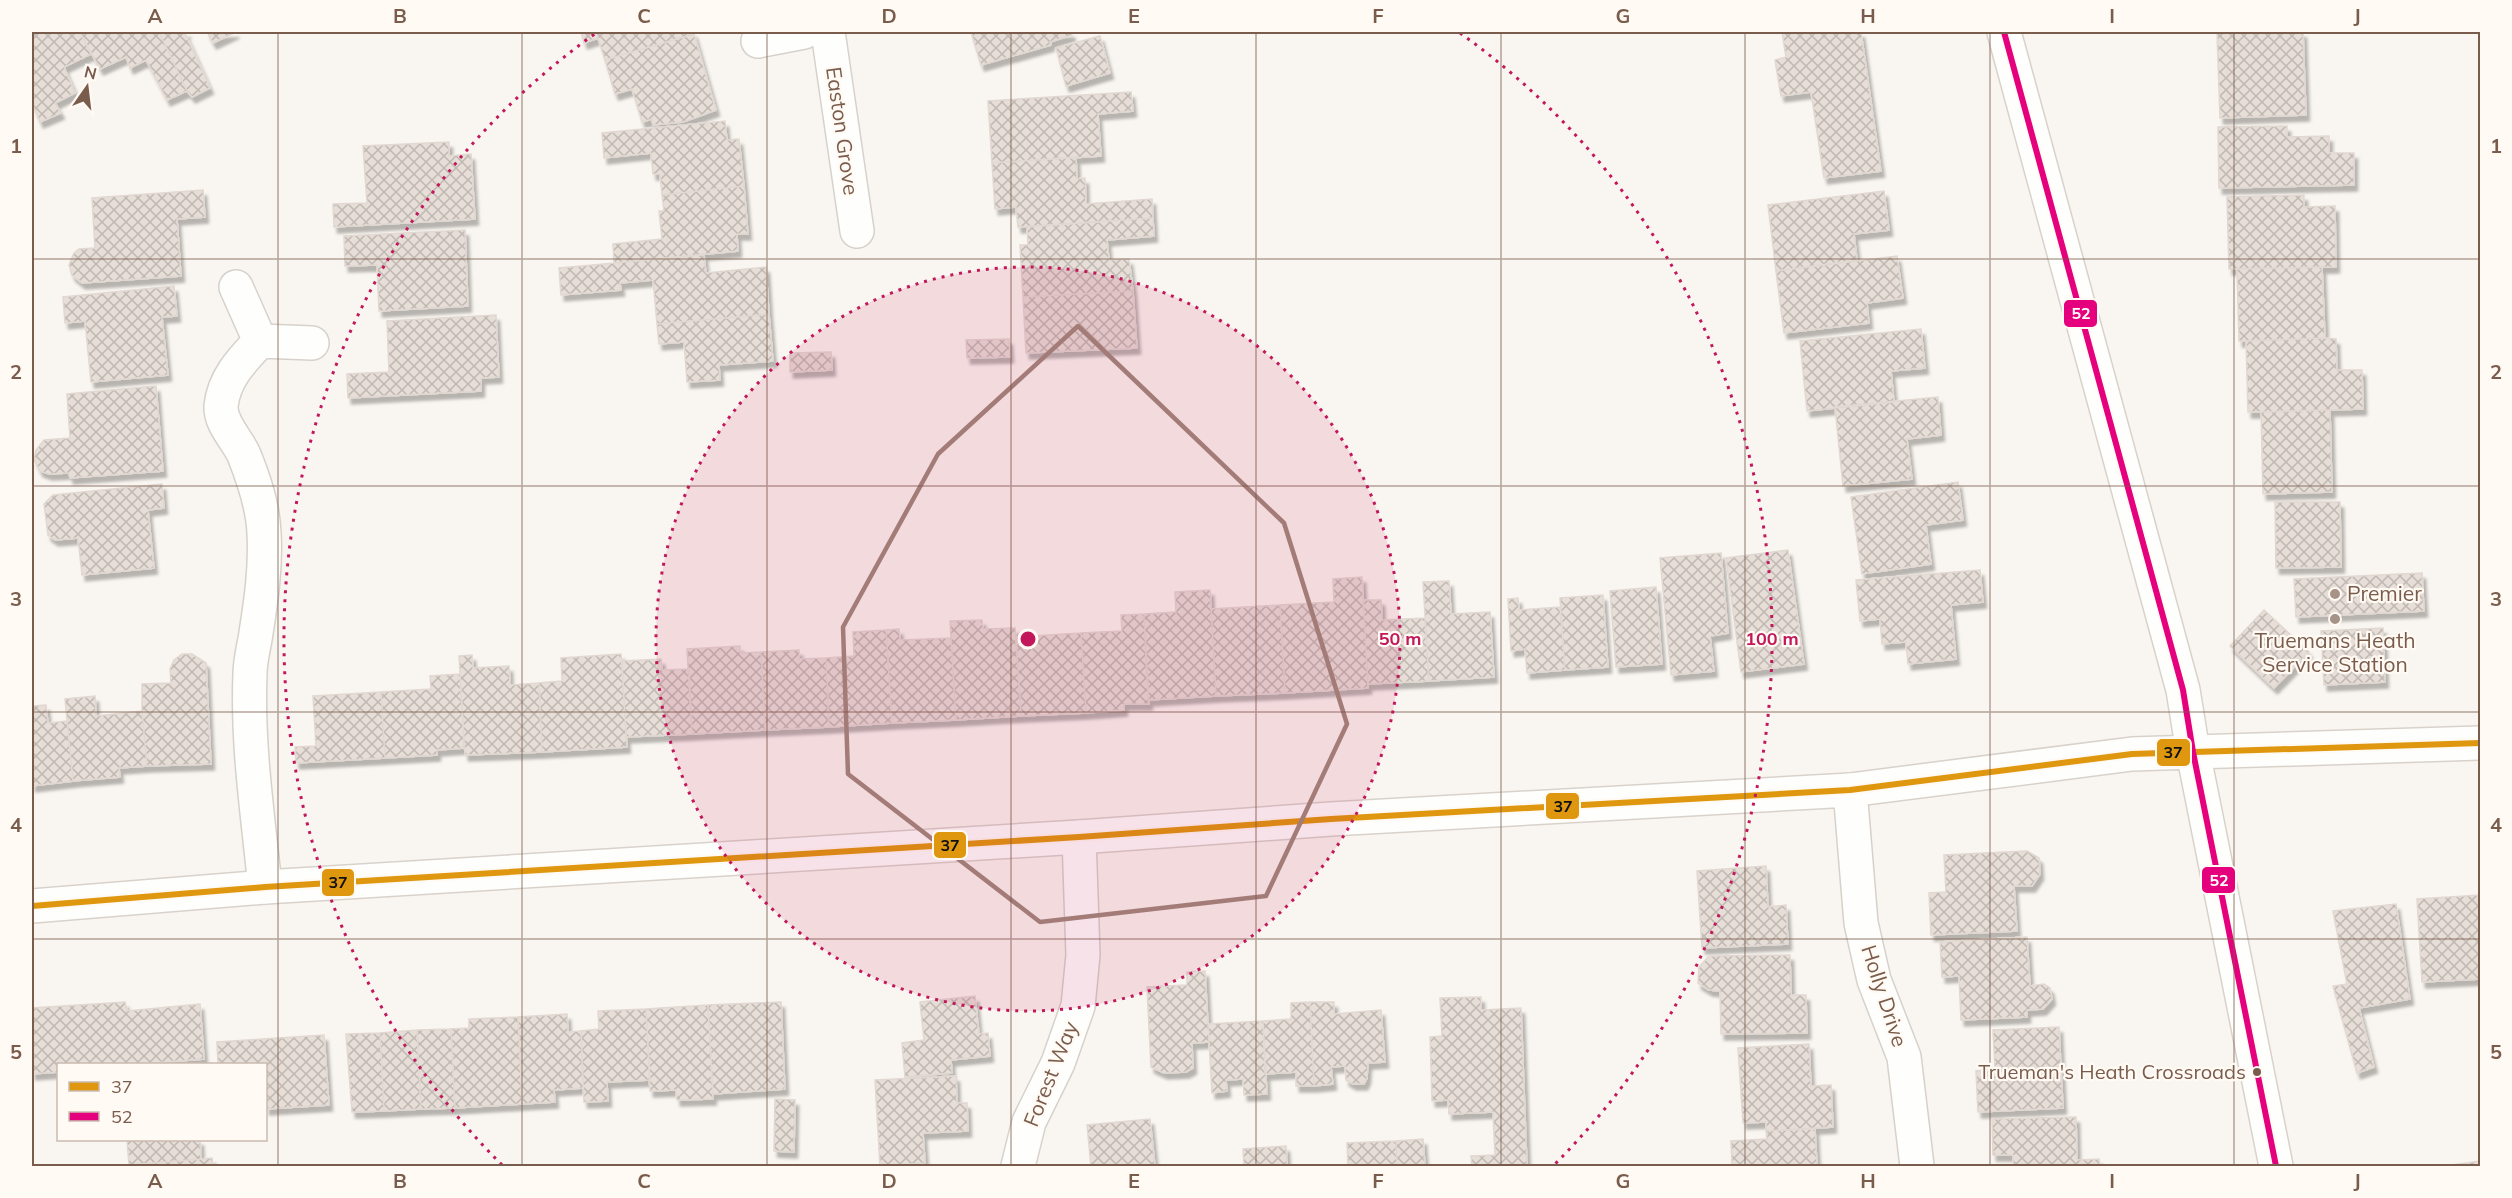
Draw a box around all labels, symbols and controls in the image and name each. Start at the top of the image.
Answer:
text: A [148,3,163,28]
text: B [393,3,407,28]
text: C [637,3,651,28]
text: D [881,3,897,28]
text: E [1128,3,1140,28]
text: F [1372,3,1384,28]
text: G [1616,3,1630,28]
text: H [1860,3,1876,28]
text: I [2109,3,2115,28]
text: J [2353,3,2361,28]
north arrow [57,57,117,117]
text: N [82,61,99,84]
street label: Easton Grove [821,65,865,197]
text: 1 [10,133,22,158]
text: 1 [2490,133,2502,158]
line badge: 52 [2063,299,2098,328]
text: 52 [2071,303,2091,323]
text: 2 [10,359,22,384]
text: 2 [2490,359,2502,384]
place label: Premier [2347,580,2422,606]
text: 3 [10,586,22,611]
text: 3 [2490,586,2502,611]
marker: Premier [2328,587,2342,601]
marker: Truemans Heath Service Station [2328,612,2342,626]
text: 50 m [1379,627,1421,650]
text: 100 m [1745,627,1799,650]
place label: Truemans Heath Service Station [2254,627,2416,677]
centre of rings [1018,629,1038,649]
line badge: 37 [2156,738,2191,767]
text: 37 [2163,742,2183,762]
line badge: 37 [1545,792,1580,820]
text: 37 [1553,796,1573,816]
text: 4 [10,812,22,837]
text: 4 [2490,812,2502,837]
line badge: 37 [933,831,967,859]
text: 37 [940,835,960,855]
line badge: 52 [2201,866,2236,894]
line badge: 37 [321,868,355,897]
text: 52 [2209,870,2229,890]
text: 37 [328,872,348,892]
street label: Holly Drive [1856,942,1914,1050]
street label: Forest Way [1017,1017,1083,1130]
text: 5 [10,1039,22,1064]
text: 5 [2490,1039,2502,1064]
place label: Trueman's Heath Crossroads [1978,1059,2246,1084]
legend [57,1063,267,1141]
marker: Trueman's Heath Crossroads [2251,1066,2263,1078]
text: 37 [111,1075,133,1098]
text: 52 [111,1105,133,1128]
text: A [148,1168,163,1193]
text: B [393,1168,407,1193]
text: C [637,1168,651,1193]
text: D [881,1168,897,1193]
text: E [1128,1168,1140,1193]
text: F [1372,1168,1384,1193]
text: G [1616,1168,1630,1193]
text: H [1860,1168,1876,1193]
text: I [2109,1168,2115,1193]
text: J [2353,1168,2361,1193]

